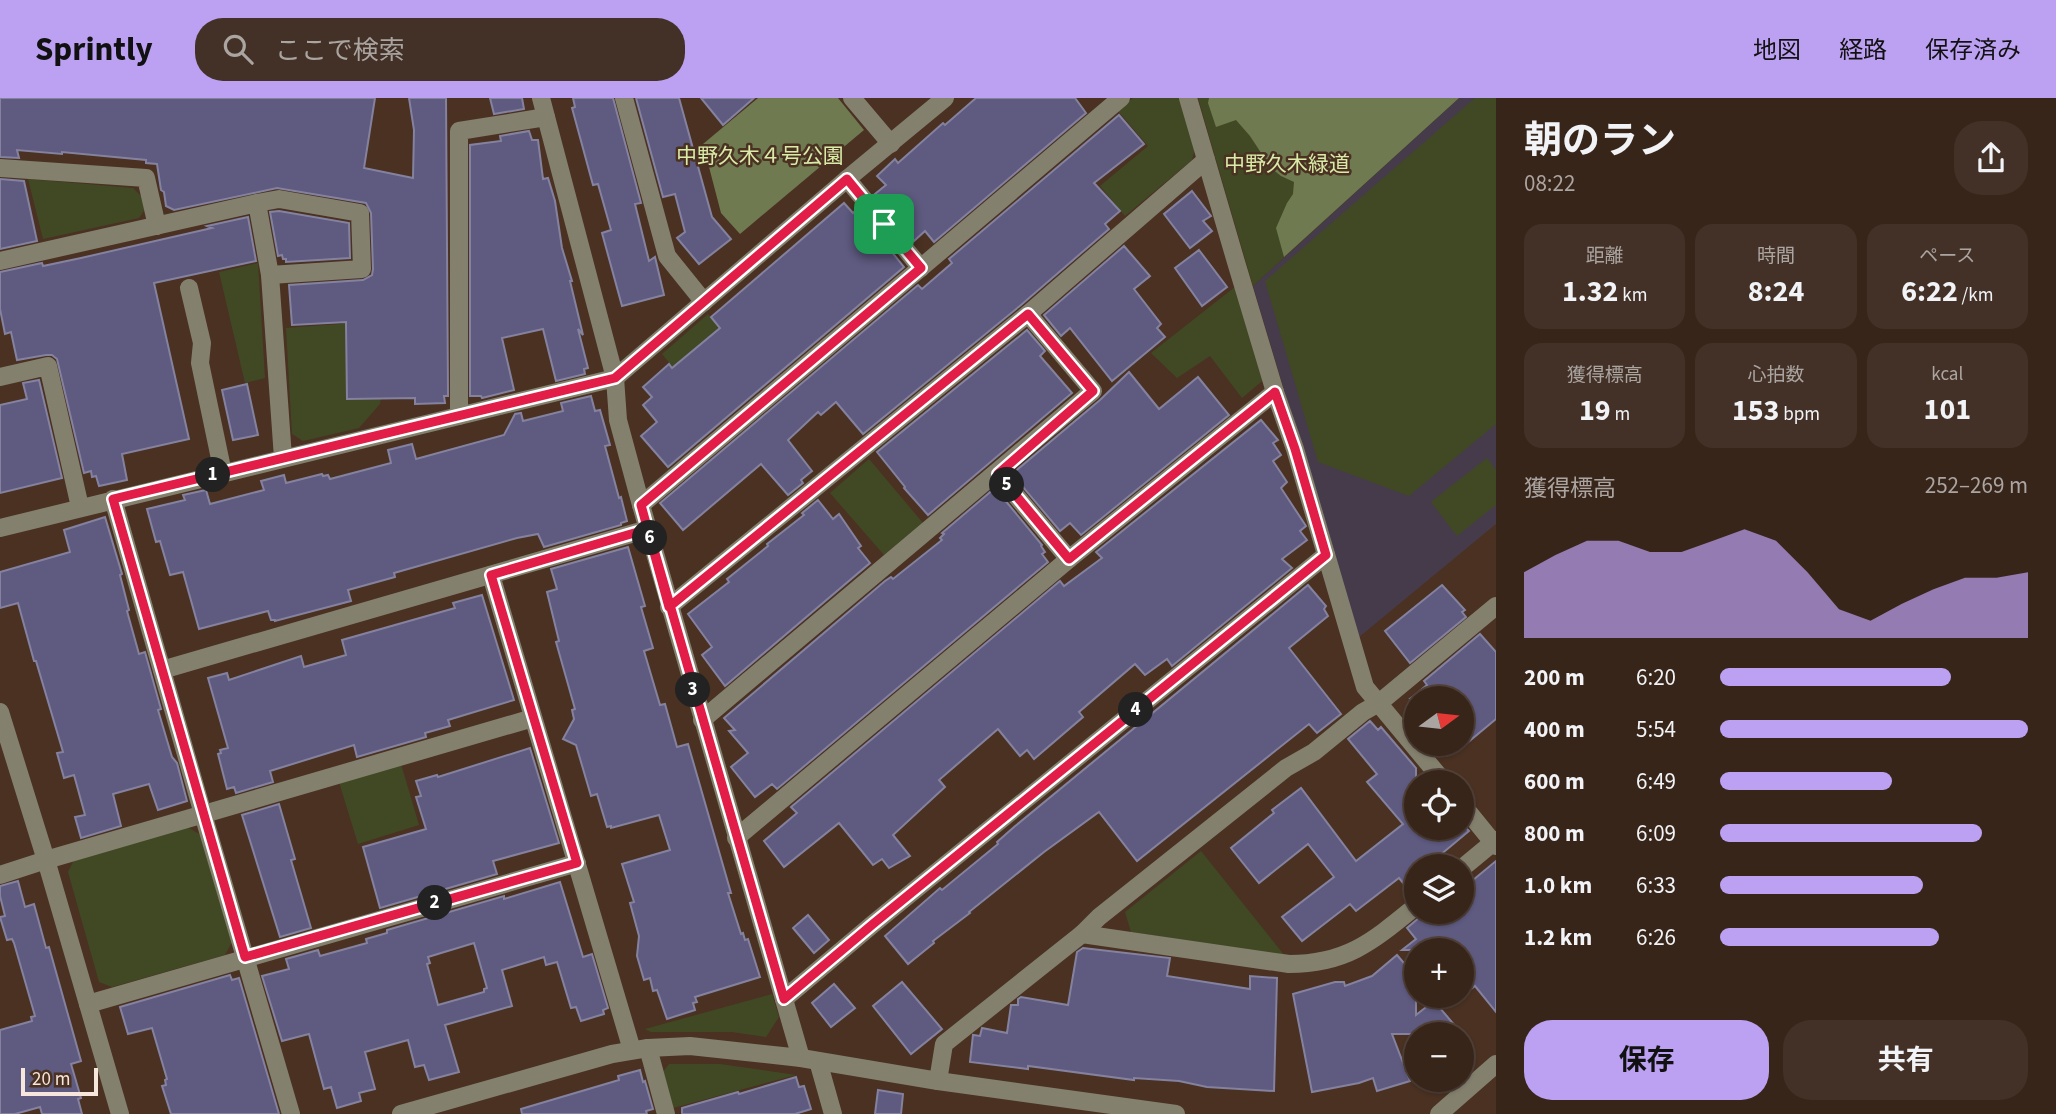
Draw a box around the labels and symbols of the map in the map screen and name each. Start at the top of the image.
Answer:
park label: 中野久木４号公園 [676,141,844,171]
park label: 中野久木緑道 [1224,149,1350,179]
pin [854,194,914,254]
pin: 1 [196,458,230,492]
pin: 5 [990,468,1024,502]
pin: 6 [632,520,668,556]
pin: 3 [676,672,710,708]
north arrow [1404,686,1474,756]
pin: 4 [1118,692,1154,728]
pin: 2 [418,886,452,920]
scale bar [21,1065,98,1097]

